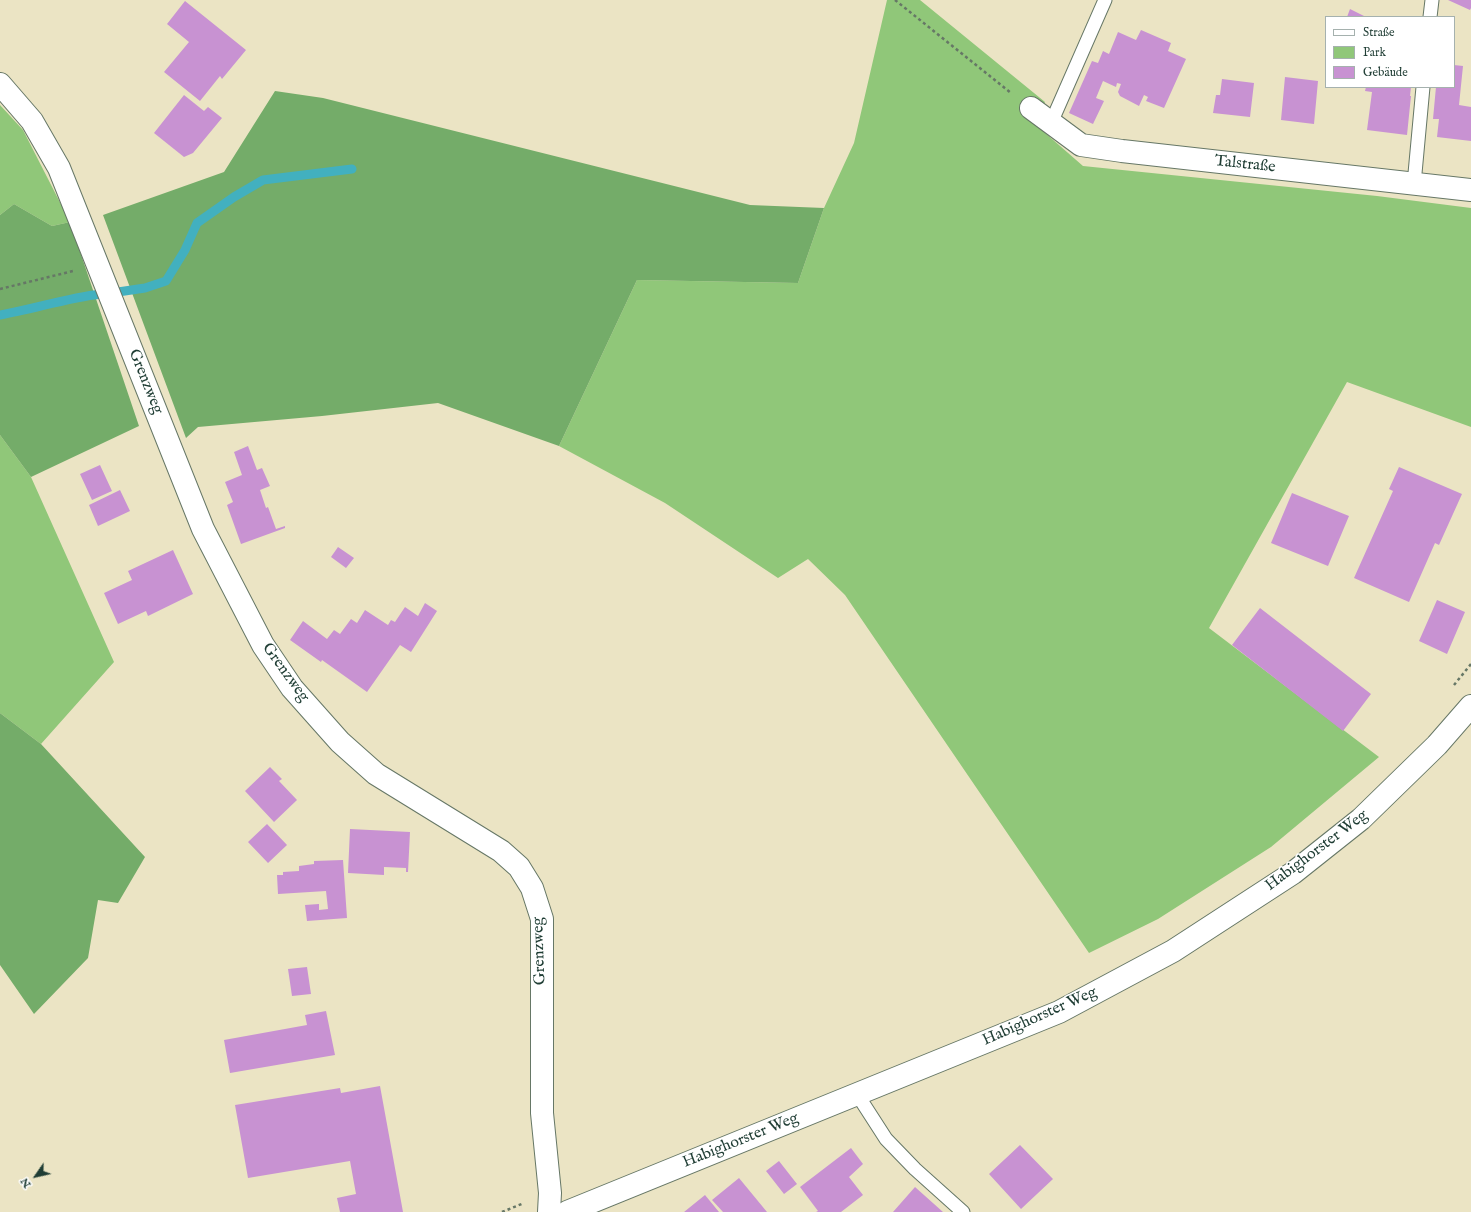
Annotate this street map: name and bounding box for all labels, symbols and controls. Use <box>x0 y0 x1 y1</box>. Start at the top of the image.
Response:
legend <box>1325 16 1455 88</box>
text: Straße <box>1363 25 1395 40</box>
text: Park <box>1363 45 1386 60</box>
text: Gebäude <box>1363 65 1408 80</box>
street label: Talstraße <box>1214 152 1276 178</box>
street label: Grenzweg <box>123 347 167 417</box>
street label: Grenzweg <box>257 640 313 706</box>
street label: Habighorster Weg <box>1262 806 1372 896</box>
street label: Grenzweg <box>529 917 551 985</box>
street label: Habighorster Weg <box>980 983 1100 1051</box>
street label: Habighorster Weg <box>680 1109 802 1173</box>
north arrow <box>16 1156 56 1196</box>
text: N <box>18 1175 35 1191</box>

